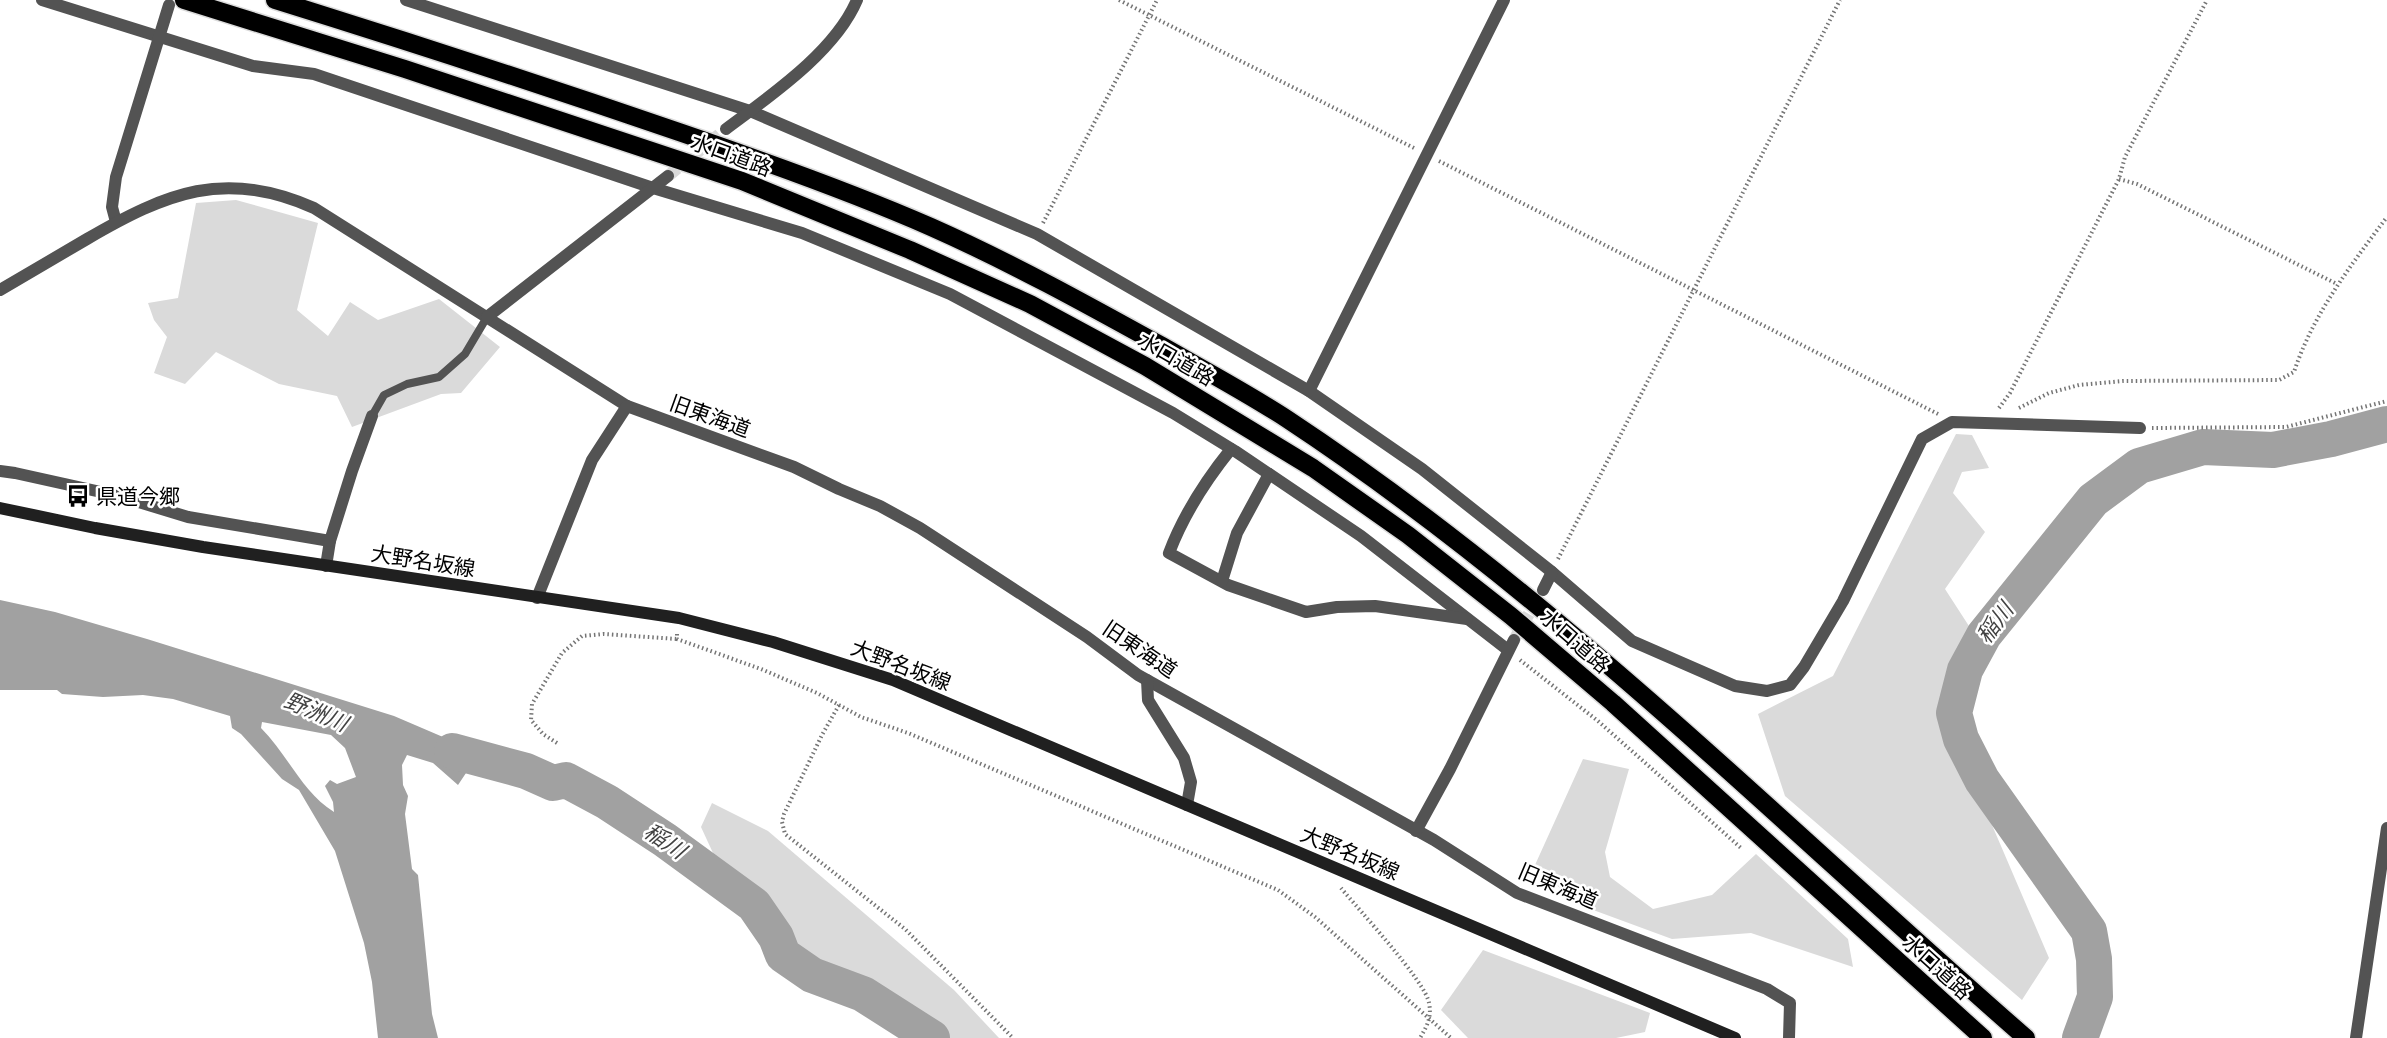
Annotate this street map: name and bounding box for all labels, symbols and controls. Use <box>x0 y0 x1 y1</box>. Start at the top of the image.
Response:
street label: 水口道路 <box>687 129 775 181</box>
street label: 水口道路 <box>1133 327 1219 391</box>
street label: 旧東海道 <box>666 390 754 442</box>
bus stop icon: 県道今郷 <box>65 483 91 509</box>
place label: 県道今郷 <box>96 484 180 509</box>
street label: 大野名坂線 <box>369 540 477 582</box>
water label: 稲川 <box>1971 596 2020 649</box>
street label: 水口道路 <box>1535 604 1615 678</box>
street label: 旧東海道 <box>1098 615 1182 683</box>
street label: 大野名坂線 <box>848 635 954 695</box>
water label: 野洲川 <box>280 687 353 738</box>
water label: 稲川 <box>639 818 692 866</box>
street label: 大野名坂線 <box>1297 821 1403 885</box>
street label: 旧東海道 <box>1514 858 1602 914</box>
street label: 水口道路 <box>1897 930 1977 1004</box>

